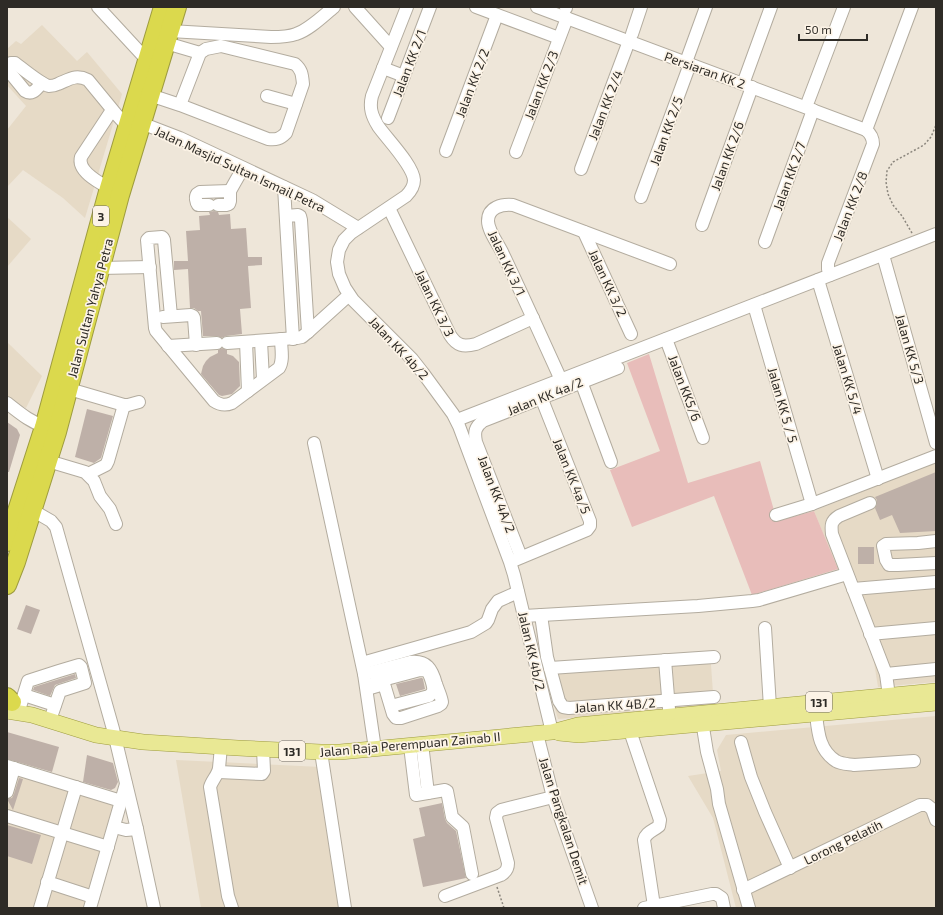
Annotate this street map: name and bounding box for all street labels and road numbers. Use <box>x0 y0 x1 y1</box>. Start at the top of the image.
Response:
street label: Jalan KK 2/1 <box>389 27 429 99</box>
street label: Jalan KK 2/2 <box>452 46 492 120</box>
street label: Jalan KK 2/3 <box>521 48 561 122</box>
street label: Persiaran KK 2 <box>662 48 748 92</box>
street label: Jalan KK 2/4 <box>584 68 626 142</box>
street label: Jalan KK 2/5 <box>646 94 686 168</box>
street label: Jalan KK 2/6 <box>707 119 747 193</box>
street label: Jalan Masjid Sultan Ismail Petra <box>152 122 328 216</box>
street label: Jalan KK 2/7 <box>769 139 809 212</box>
street label: Jalan KK 2/8 <box>829 169 871 243</box>
road number: 3 <box>93 206 109 226</box>
street label: Jalan KK 3/1 <box>485 228 529 298</box>
street label: Jalan Sultan Yahya Petra <box>64 236 116 380</box>
street label: Jalan KK 3/2 <box>585 247 631 319</box>
street label: Jalan KK 3/3 <box>412 267 458 339</box>
street label: Jalan KK 5/3 <box>892 312 928 386</box>
street label: Jalan KK 4b/2 <box>366 313 432 383</box>
street label: Jalan KK 5/4 <box>830 342 866 416</box>
street label: Jalan KK5/6 <box>665 353 705 423</box>
street label: Jalan KK 5 / 5 <box>765 365 801 445</box>
street label: Jalan KK 4a/2 <box>505 374 585 418</box>
street label: Jalan KK 4a/5 <box>550 436 594 516</box>
street label: Jalan KK 4A/2 <box>475 453 519 535</box>
street label: Jalan KK 4b/2 <box>515 610 549 692</box>
road number: 131 <box>806 692 832 712</box>
street label: Jalan KK 4B/2 <box>574 694 656 716</box>
street label: Jalan Raja Perempuan Zainab II <box>319 728 501 760</box>
road number: 131 <box>279 741 305 761</box>
street label: Jalan Pangkalan Demit <box>536 755 592 887</box>
street label: Lorong Pelatih <box>801 816 885 868</box>

